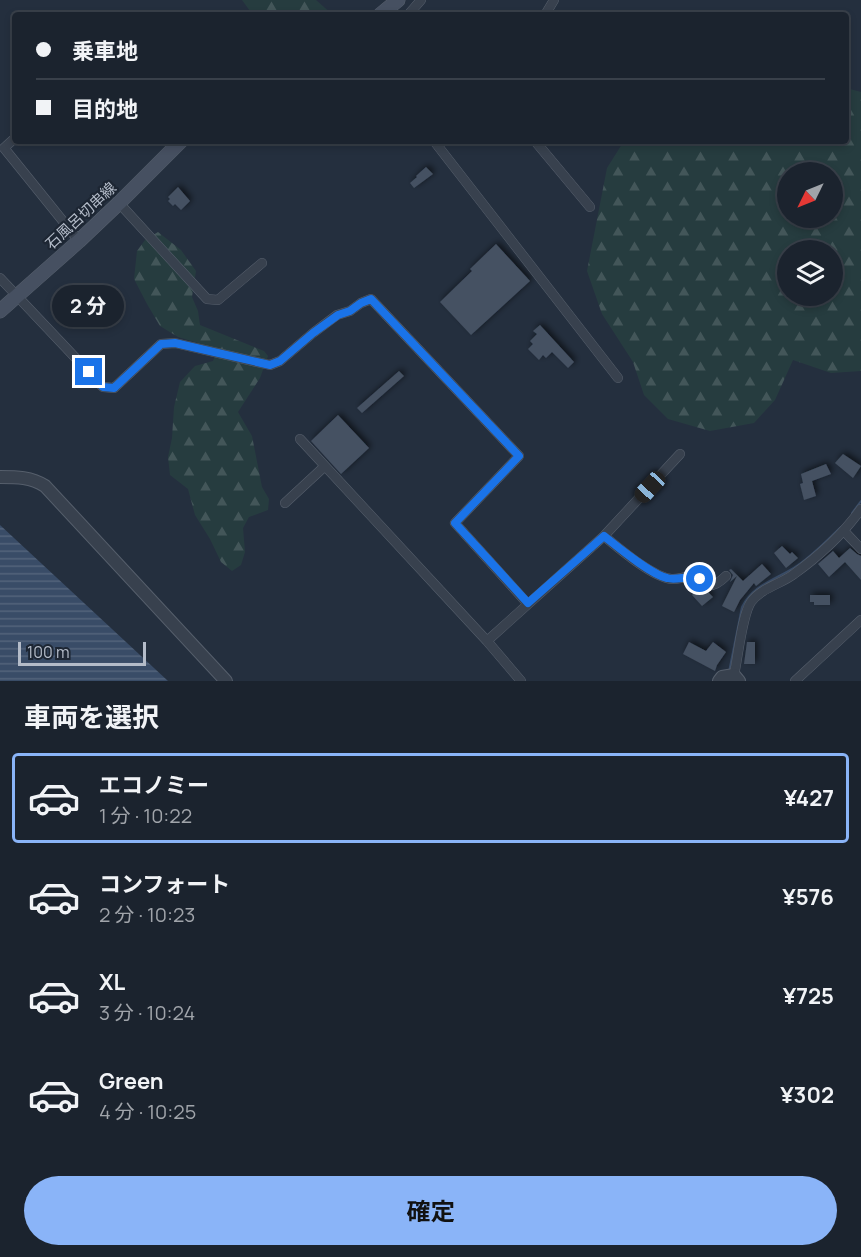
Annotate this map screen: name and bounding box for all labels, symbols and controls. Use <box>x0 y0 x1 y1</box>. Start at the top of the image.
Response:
text: 乗車地 <box>72 36 138 66</box>
text: 目的地 <box>72 94 138 124</box>
north arrow <box>777 162 843 228</box>
map controls <box>777 162 843 306</box>
street label: 石風呂切串線 <box>41 177 121 254</box>
button: layers <box>777 240 843 306</box>
callout: 2 分 <box>53 285 125 327</box>
text: 2 分 <box>70 292 106 319</box>
route end <box>75 358 102 385</box>
car <box>631 468 669 506</box>
route start <box>686 565 713 592</box>
scale bar <box>18 639 146 666</box>
text: 100 m <box>27 641 70 663</box>
text: 車両を選択 <box>24 698 159 735</box>
text: エコノミー <box>99 770 209 800</box>
icon: car <box>27 771 81 825</box>
text: ¥427 <box>784 783 834 813</box>
text: 1 分 · 10:22 <box>99 802 192 829</box>
text: コンフォート <box>99 869 230 899</box>
icon: car <box>27 870 81 924</box>
text: ¥576 <box>782 882 834 912</box>
text: 2 分 · 10:23 <box>99 901 195 928</box>
text: XL <box>99 967 125 997</box>
icon: car <box>27 969 81 1023</box>
text: ¥725 <box>783 981 834 1011</box>
text: 3 分 · 10:24 <box>99 999 195 1026</box>
text: Green <box>99 1066 164 1096</box>
icon: car <box>27 1068 81 1122</box>
text: ¥302 <box>780 1080 834 1110</box>
text: 4 分 · 10:25 <box>99 1098 196 1125</box>
button: 確定 <box>24 1176 837 1245</box>

